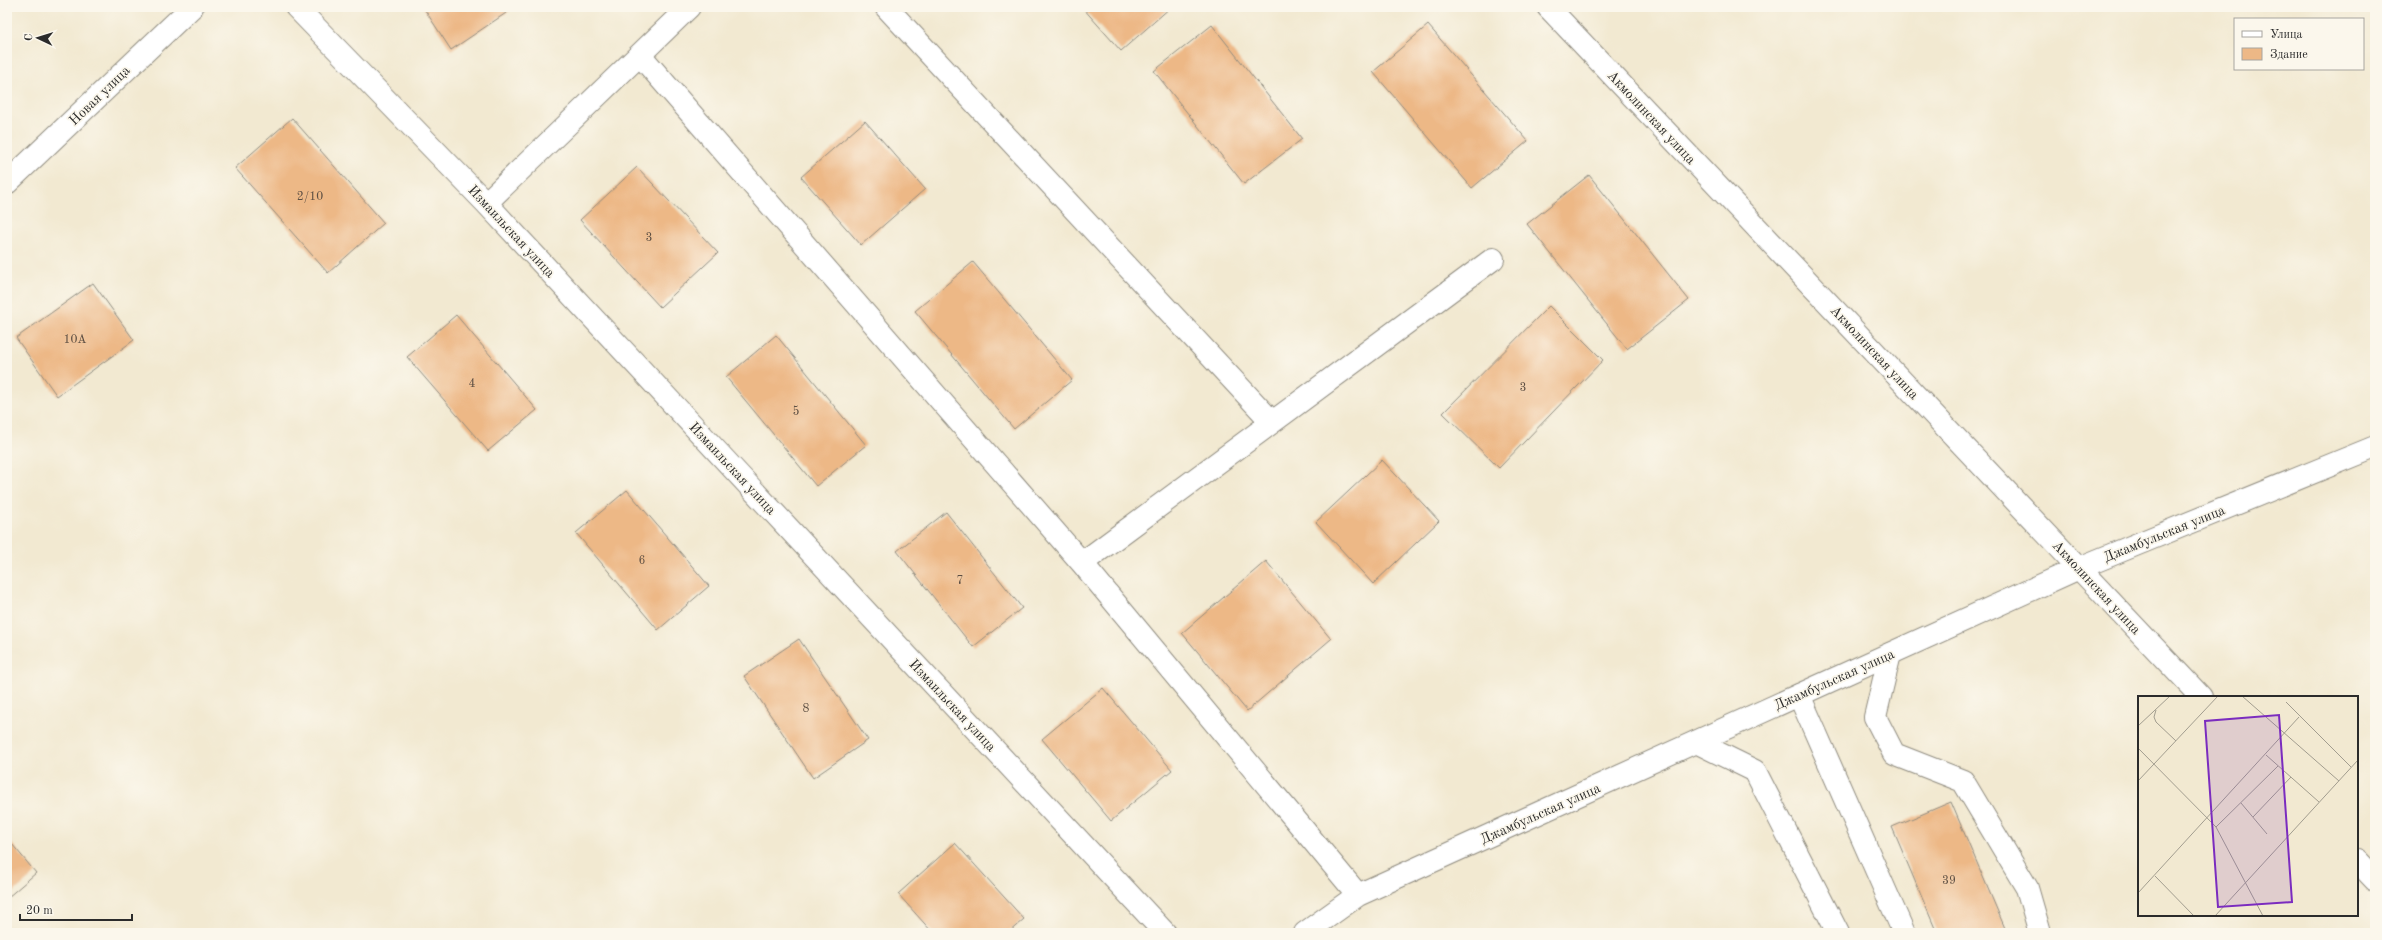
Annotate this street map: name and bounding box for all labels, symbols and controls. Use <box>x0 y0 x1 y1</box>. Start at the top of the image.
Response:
north arrow <box>18 18 58 58</box>
legend <box>2234 18 2364 70</box>
text: Улица <box>2270 29 2303 41</box>
text: С <box>24 33 35 41</box>
text: Здание <box>2270 49 2308 61</box>
street label: Новая улица <box>67 63 133 128</box>
street label: Акмолинская улица <box>1605 68 1698 167</box>
street label: Измаильская улица <box>465 183 557 280</box>
house number: 2/10 <box>297 191 323 203</box>
house number: 3 <box>646 232 652 244</box>
street label: Акмолинская улица <box>1828 303 1921 402</box>
house number: 10А <box>63 334 87 346</box>
house number: 4 <box>469 378 476 390</box>
house number: 3 <box>1520 382 1526 394</box>
house number: 5 <box>793 405 800 418</box>
street label: Измаильская улица <box>686 420 778 517</box>
street label: Джамбульская улица <box>2102 503 2227 565</box>
street label: Акмолинская улица <box>2050 538 2143 637</box>
house number: 6 <box>639 555 646 567</box>
house number: 7 <box>957 575 963 587</box>
street label: Джамбульская улица <box>1772 647 1897 713</box>
street label: Измаильская улица <box>906 657 998 754</box>
inset map <box>2138 696 2358 916</box>
house number: 8 <box>803 703 810 715</box>
street label: Джамбульская улица <box>1478 781 1603 847</box>
house number: 39 <box>1942 875 1956 887</box>
scale bar <box>20 896 132 922</box>
text: 20 m <box>26 905 53 917</box>

